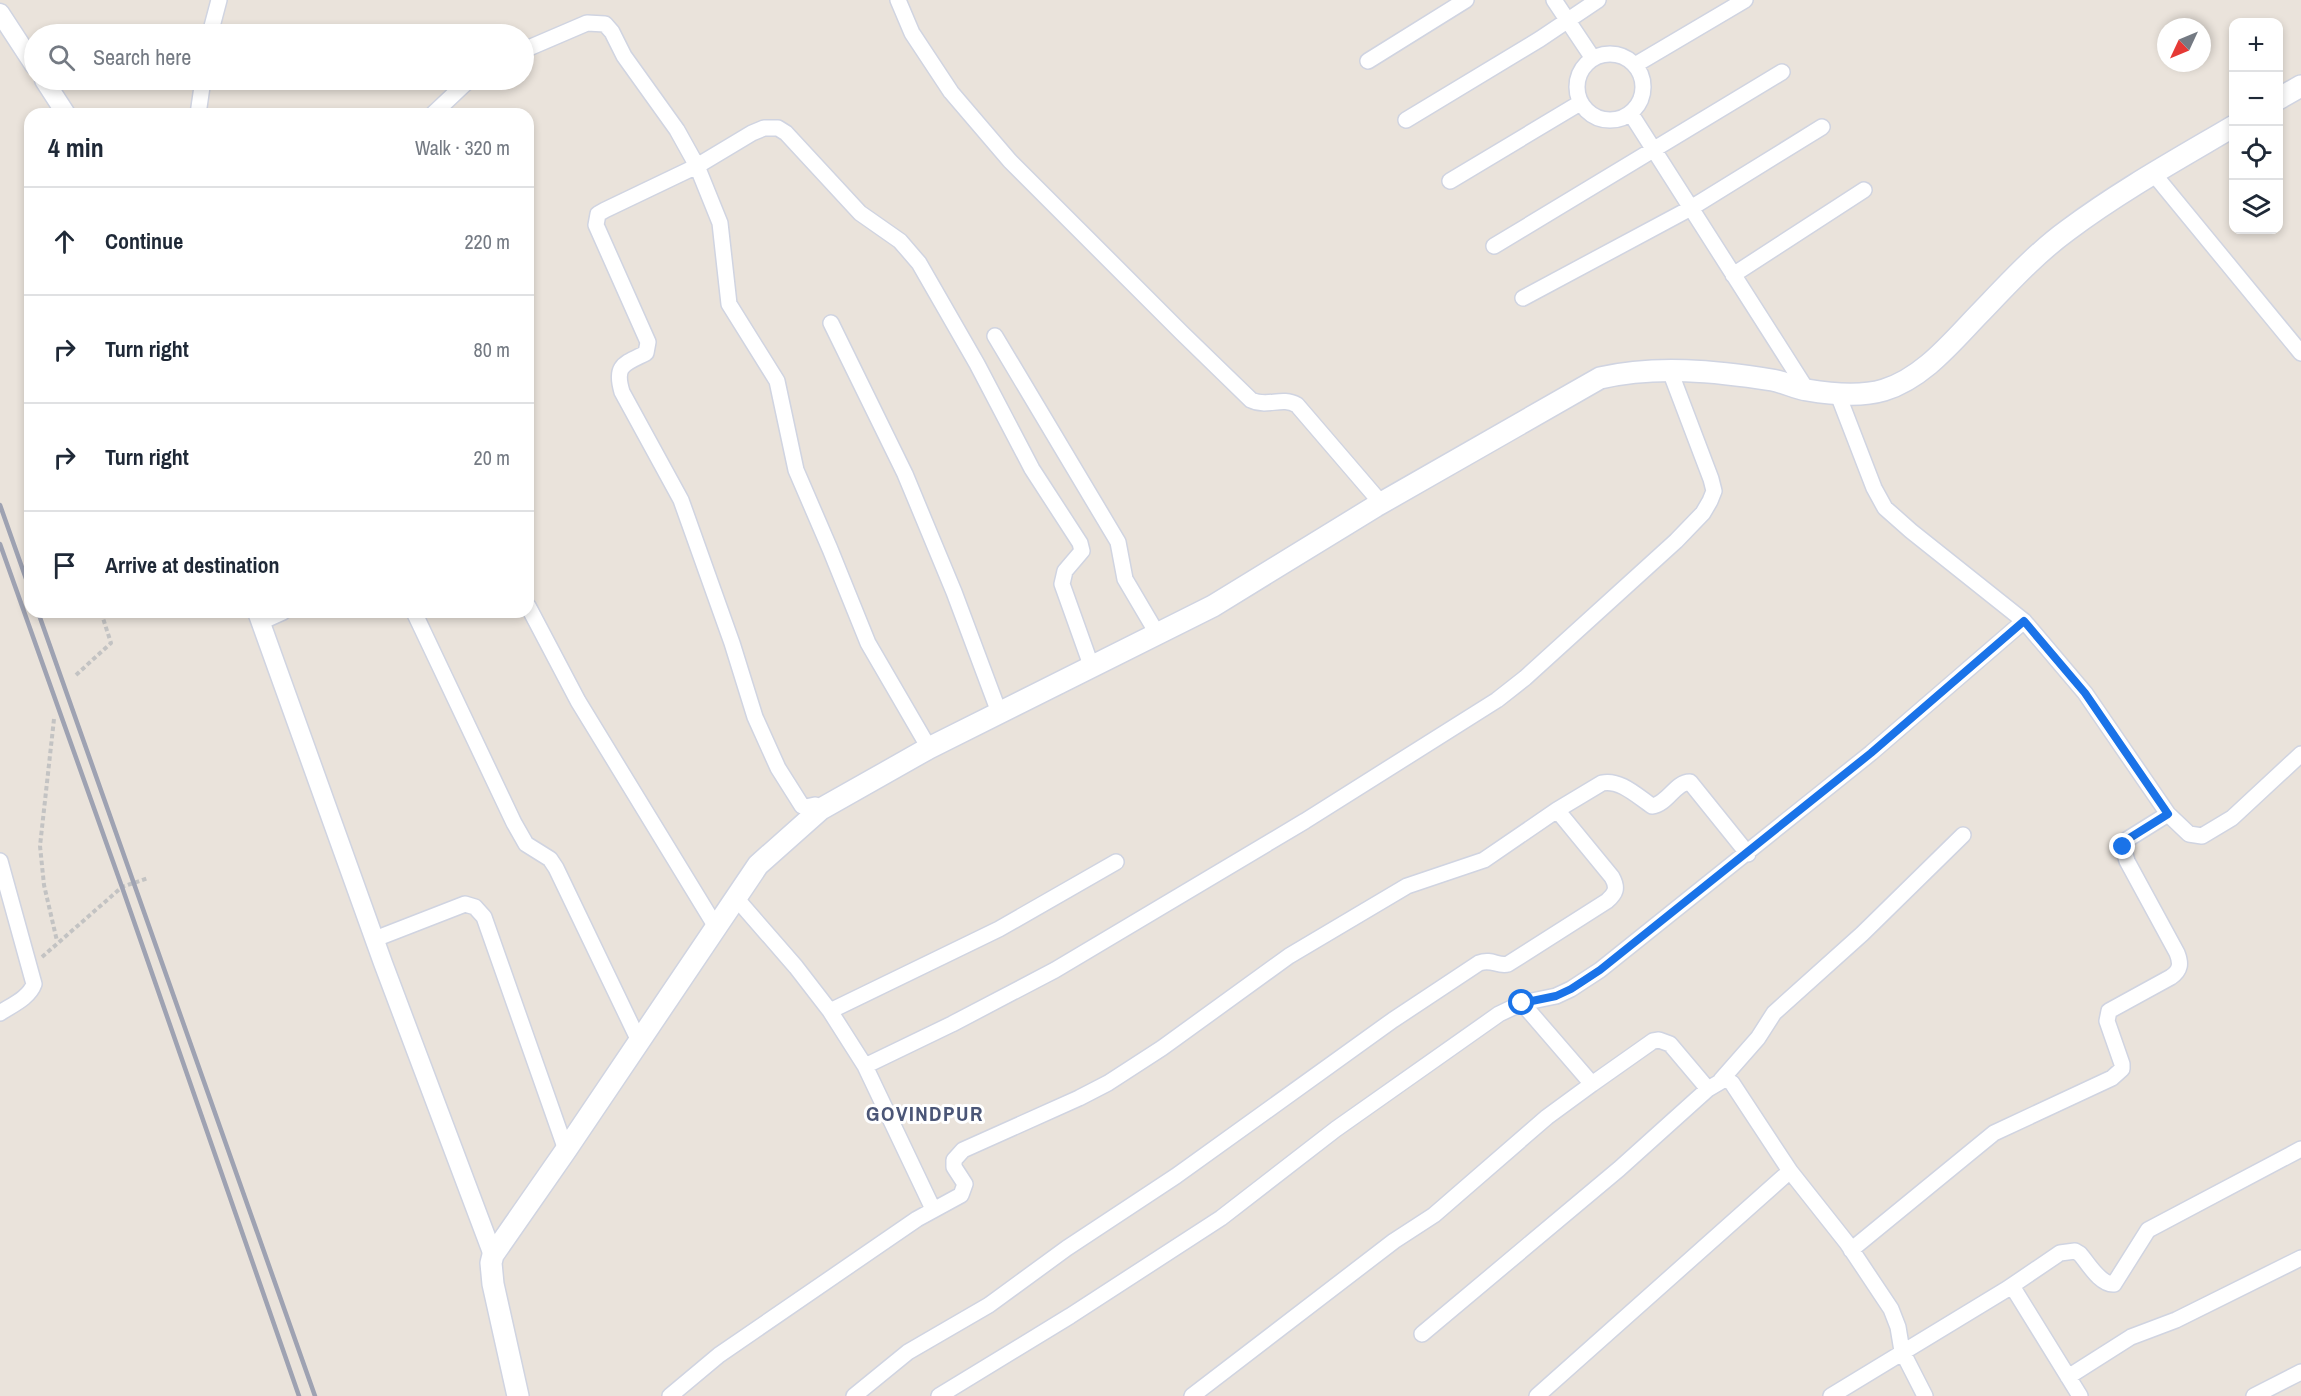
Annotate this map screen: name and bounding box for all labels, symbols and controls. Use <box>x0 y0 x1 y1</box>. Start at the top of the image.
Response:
north arrow <box>2157 18 2211 72</box>
map controls <box>2229 18 2283 234</box>
button: + <box>2229 18 2283 72</box>
search box <box>24 24 534 90</box>
icon: search <box>45 41 78 74</box>
text: Search here <box>93 42 191 72</box>
button: − <box>2229 72 2283 126</box>
button: locate <box>2229 126 2283 180</box>
text: 4 min <box>48 130 104 165</box>
text: Walk · 320 m <box>415 134 510 161</box>
button: layers <box>2229 180 2283 234</box>
icon: ahead <box>48 225 81 258</box>
text: Continue <box>105 226 183 256</box>
text: 220 m <box>464 228 510 255</box>
icon: right <box>48 333 81 366</box>
text: Turn right <box>105 334 189 364</box>
text: 80 m <box>474 336 510 363</box>
icon: right <box>48 441 81 474</box>
text: Turn right <box>105 442 189 472</box>
text: 20 m <box>474 444 510 471</box>
icon: arrive <box>48 549 81 582</box>
text: Arrive at destination <box>105 550 279 580</box>
route end <box>2109 833 2135 859</box>
route start <box>1508 989 1534 1015</box>
district label: GOVINDPUR <box>866 1099 984 1128</box>

